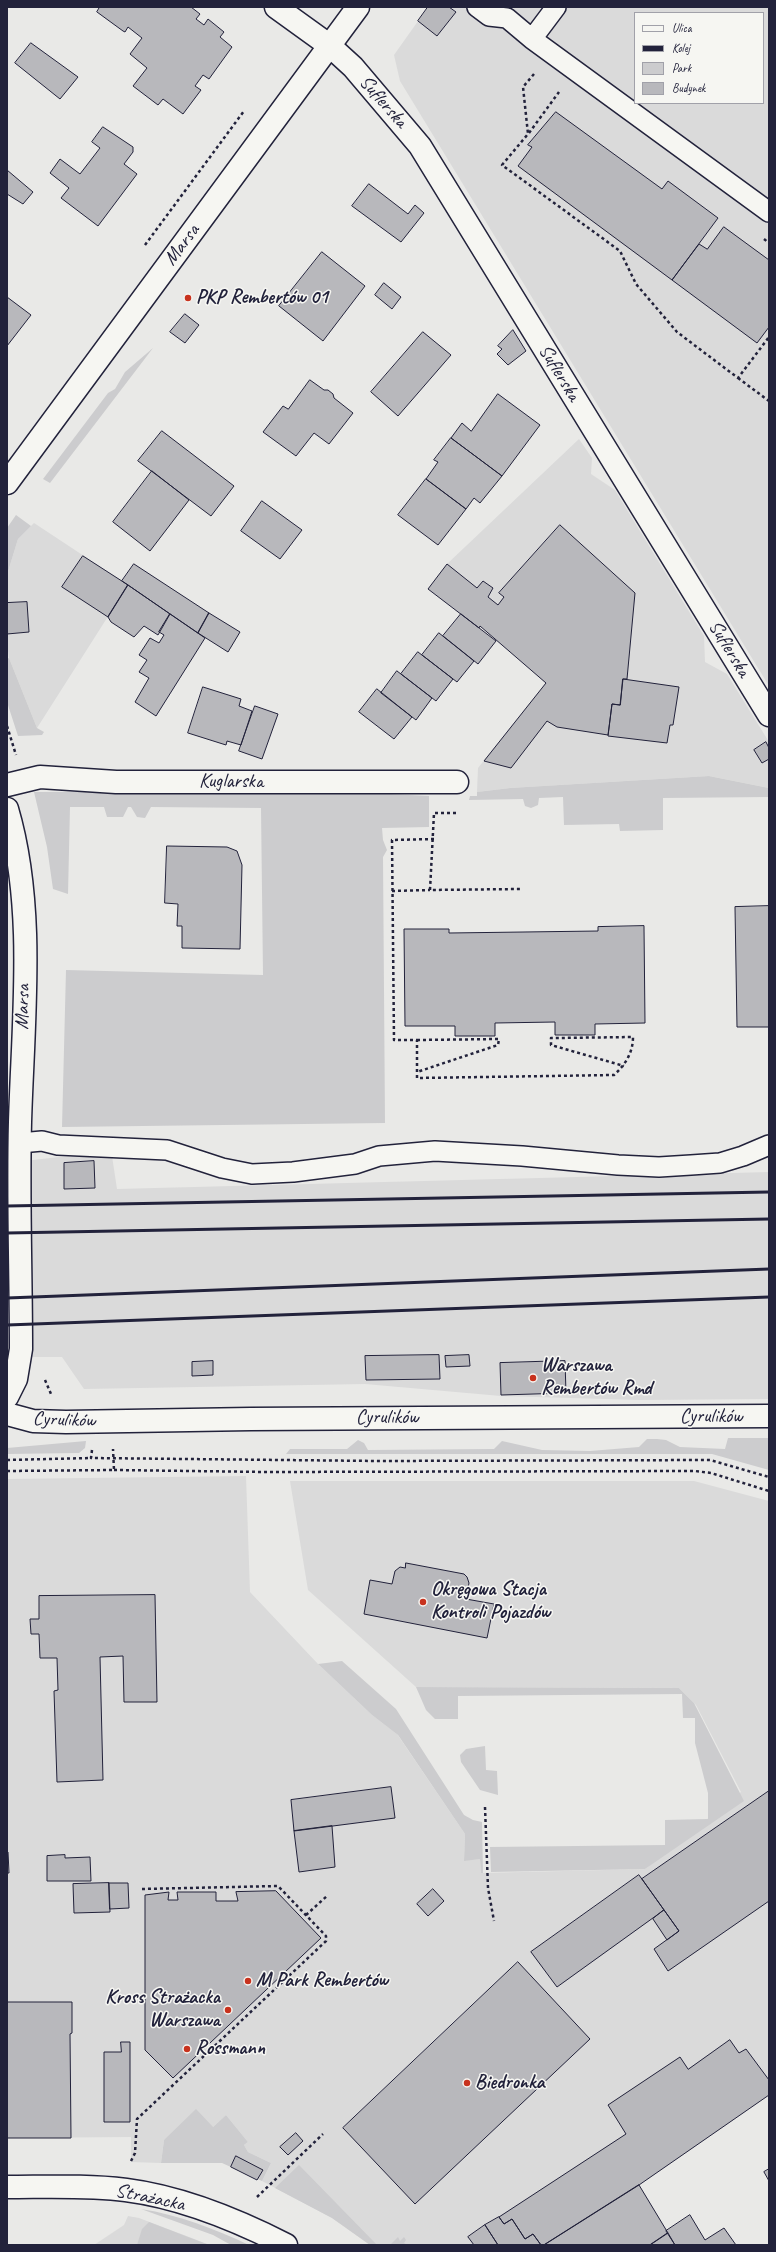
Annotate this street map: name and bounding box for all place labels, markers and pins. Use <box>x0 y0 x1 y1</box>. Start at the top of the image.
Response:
place label: PKP Rembertów 01 <box>196 286 328 310</box>
marker: PKP Rembertów 01 <box>183 293 193 303</box>
place label: Warszawa Rembertów Rmd <box>541 1354 652 1401</box>
marker: Warszawa Rembertów Rmd <box>528 1373 538 1383</box>
place label: Okręgowa Stacja Kontroli Pojazdów <box>431 1578 550 1625</box>
marker: Okręgowa Stacja Kontroli Pojazdów <box>418 1597 428 1607</box>
place label: M Park Rembertów <box>256 1969 388 1993</box>
marker: M Park Rembertów <box>243 1976 253 1986</box>
place label: Kross Strażacka Warszawa <box>105 1986 220 2033</box>
marker: Kross Strażacka Warszawa <box>223 2005 233 2015</box>
place label: Rossmann <box>195 2037 265 2061</box>
marker: Rossmann <box>182 2044 192 2054</box>
place label: Biedronka <box>475 2071 544 2095</box>
marker: Biedronka <box>462 2078 472 2088</box>

